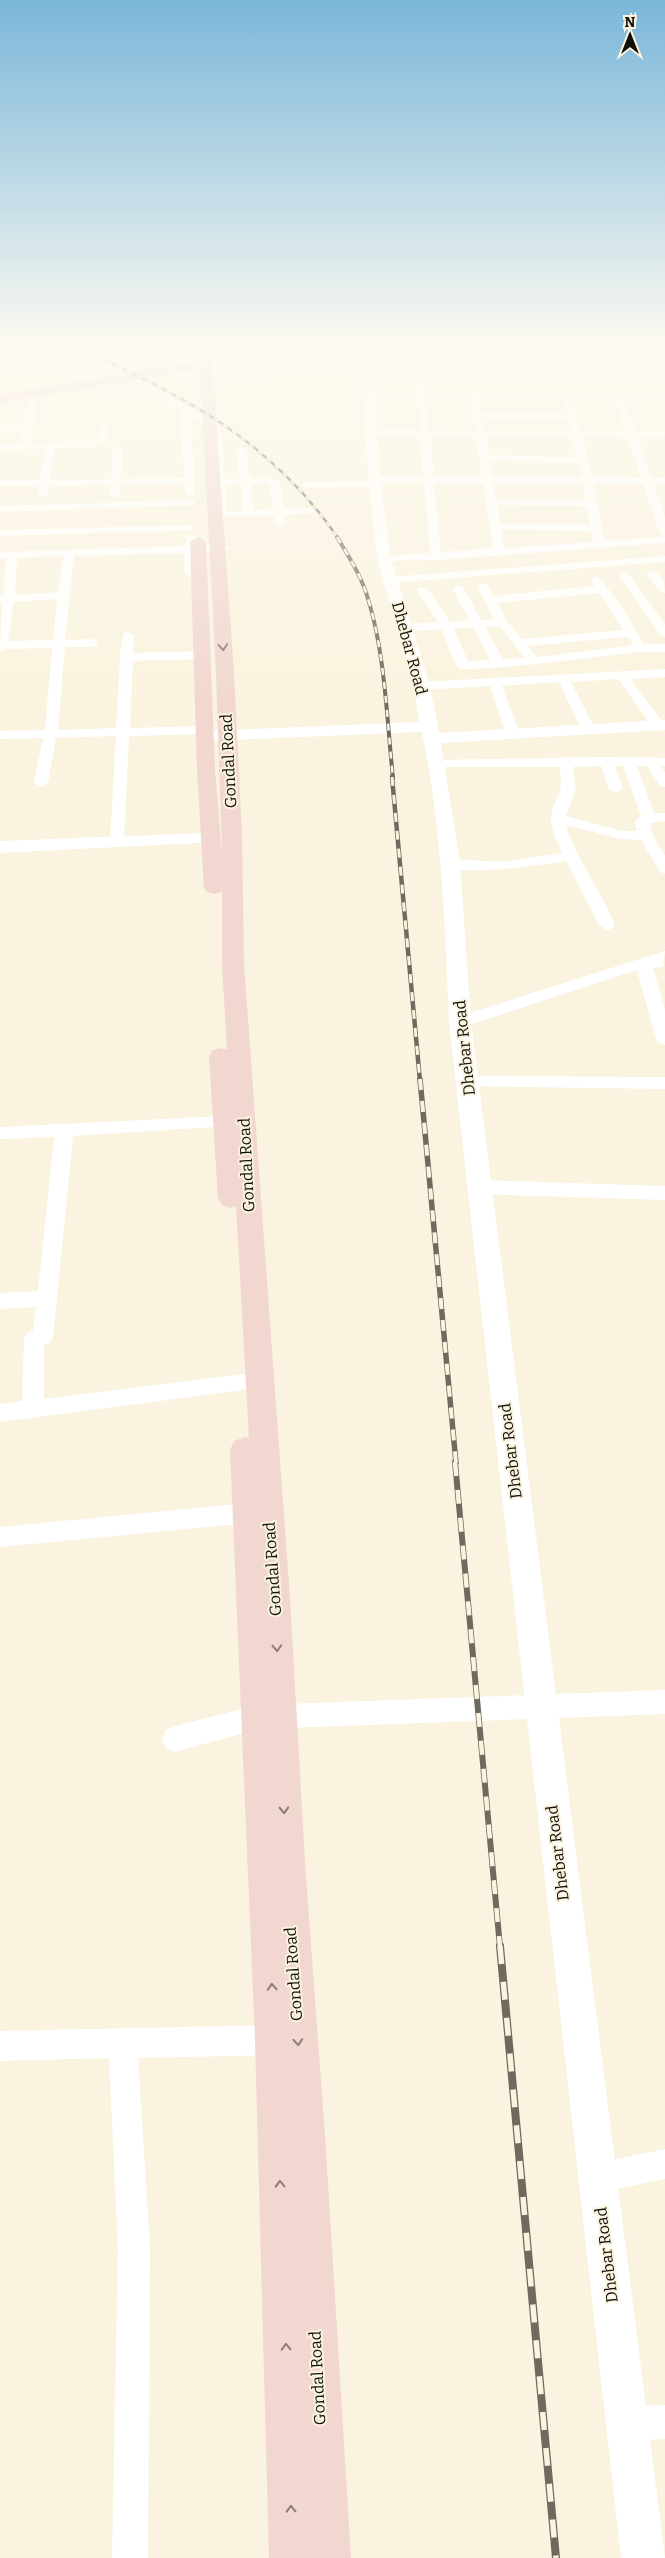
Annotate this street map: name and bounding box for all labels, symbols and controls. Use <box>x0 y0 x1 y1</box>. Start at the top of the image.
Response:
north arrow <box>605 10 655 60</box>
text: N <box>625 14 636 31</box>
street label: Dhebar Road <box>388 599 431 697</box>
one-way arrow <box>217 643 228 651</box>
street label: Gondal Road <box>217 713 240 809</box>
street label: Dhebar Road <box>450 999 479 1097</box>
street label: Gondal Road <box>235 1117 258 1213</box>
street label: Dhebar Road <box>495 1402 526 1500</box>
street label: Gondal Road <box>260 1521 285 1617</box>
one-way arrow <box>271 1644 282 1652</box>
street label: Dhebar Road <box>542 1804 573 1902</box>
one-way arrow <box>278 1806 289 1814</box>
street label: Gondal Road <box>281 1926 306 2022</box>
one-way arrow <box>267 1983 278 1991</box>
one-way arrow <box>292 2038 303 2046</box>
one-way arrow <box>275 2180 285 2188</box>
street label: Dhebar Road <box>591 2206 622 2304</box>
street label: Gondal Road <box>306 2330 329 2426</box>
one-way arrow <box>280 2343 291 2351</box>
one-way arrow <box>286 2505 297 2513</box>

